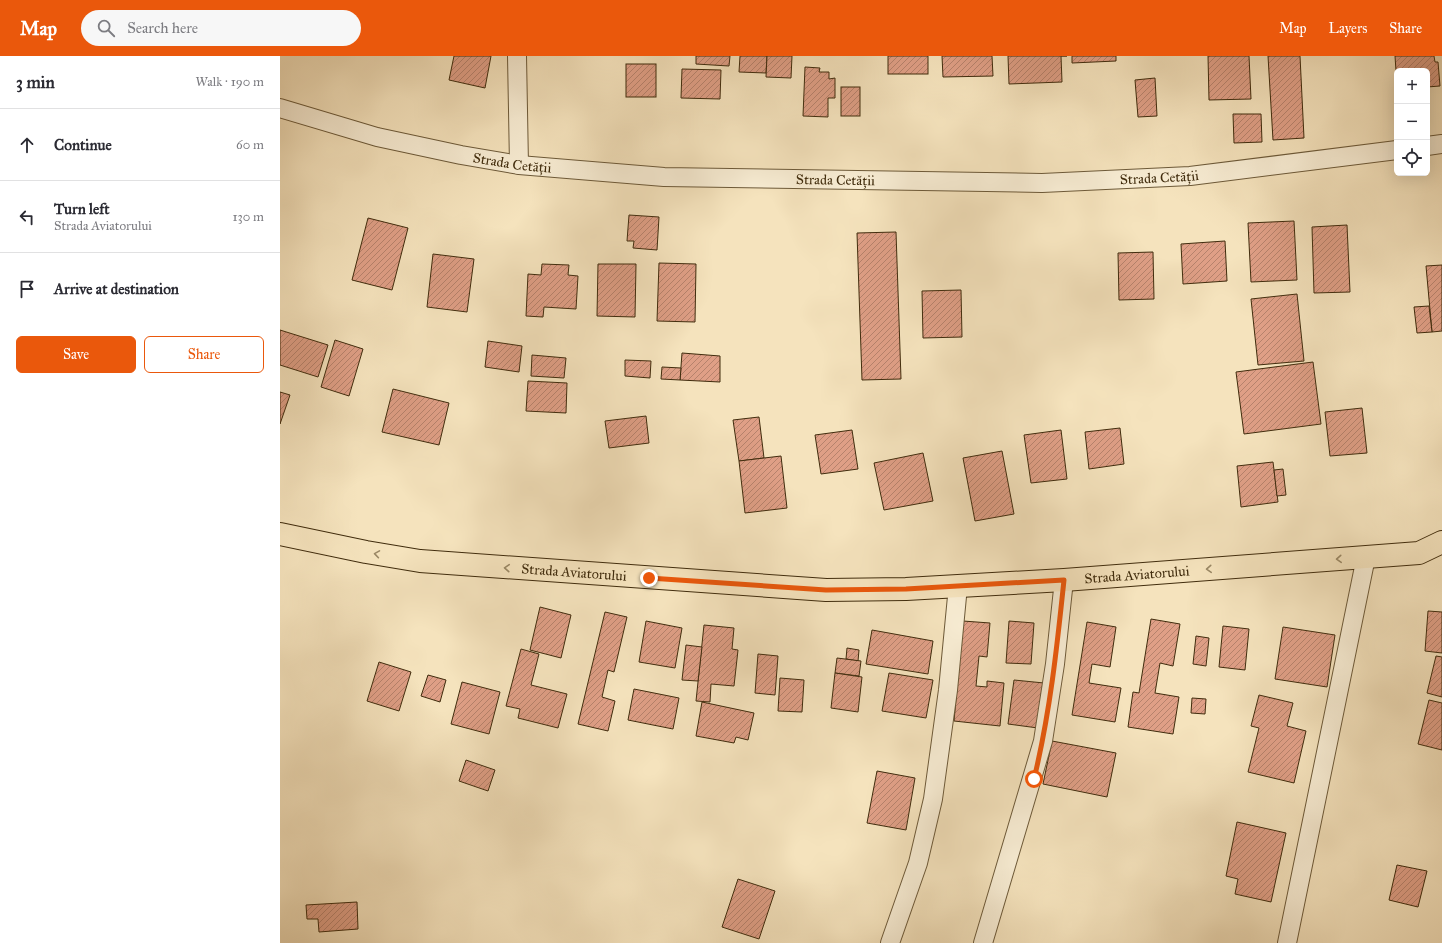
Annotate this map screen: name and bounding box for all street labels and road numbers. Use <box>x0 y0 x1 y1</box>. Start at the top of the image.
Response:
street label: Strada Cetății <box>472 149 552 177</box>
street label: Strada Cetății <box>1119 167 1200 188</box>
street label: Strada Cetății <box>796 171 875 189</box>
street label: Strada Aviatorului <box>521 560 627 585</box>
street label: Strada Aviatorului <box>1084 562 1190 587</box>

